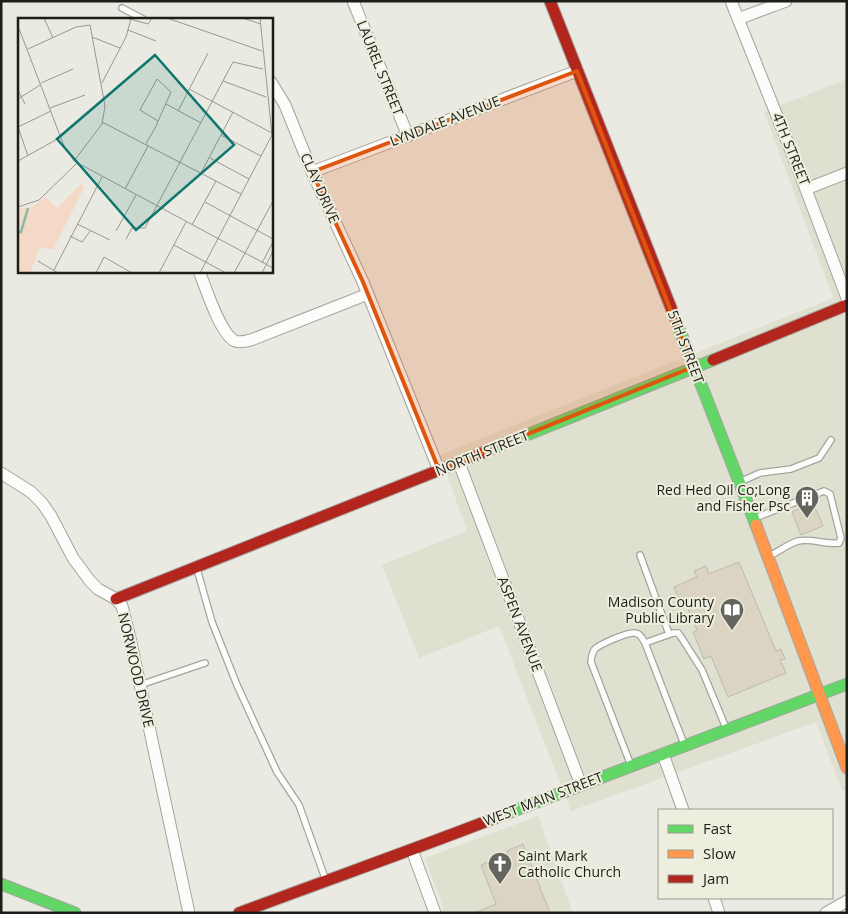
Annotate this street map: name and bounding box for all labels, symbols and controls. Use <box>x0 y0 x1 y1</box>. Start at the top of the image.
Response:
street label: LAUREL STREET <box>353 17 408 118</box>
inset map <box>18 18 272 272</box>
street label: LYNDALE AVENUE <box>387 91 503 150</box>
street label: 4TH STREET <box>768 110 815 188</box>
street label: CLAY DRIVE <box>296 150 344 226</box>
street label: 5TH STREET <box>664 307 709 386</box>
street label: NORTH STREET <box>432 425 532 480</box>
place label: Red Hed Oil Co;Long and Fisher Psc <box>656 480 790 515</box>
building icon: Red Hed Oil Co;Long and Fisher Psc <box>794 485 820 519</box>
street label: ASPEN AVENUE <box>494 574 547 674</box>
place label: Madison County Public Library <box>608 592 715 627</box>
library icon: Madison County Public Library <box>719 597 745 631</box>
street label: NORWOOD DRIVE <box>114 611 159 729</box>
street label: WEST MAIN STREET <box>480 767 606 830</box>
legend <box>658 809 833 899</box>
text: Fast <box>703 818 732 838</box>
text: Slow <box>703 843 736 863</box>
place label: Saint Mark Catholic Church <box>518 846 621 881</box>
church icon: Saint Mark Catholic Church <box>487 851 513 885</box>
text: Jam <box>701 868 729 888</box>

